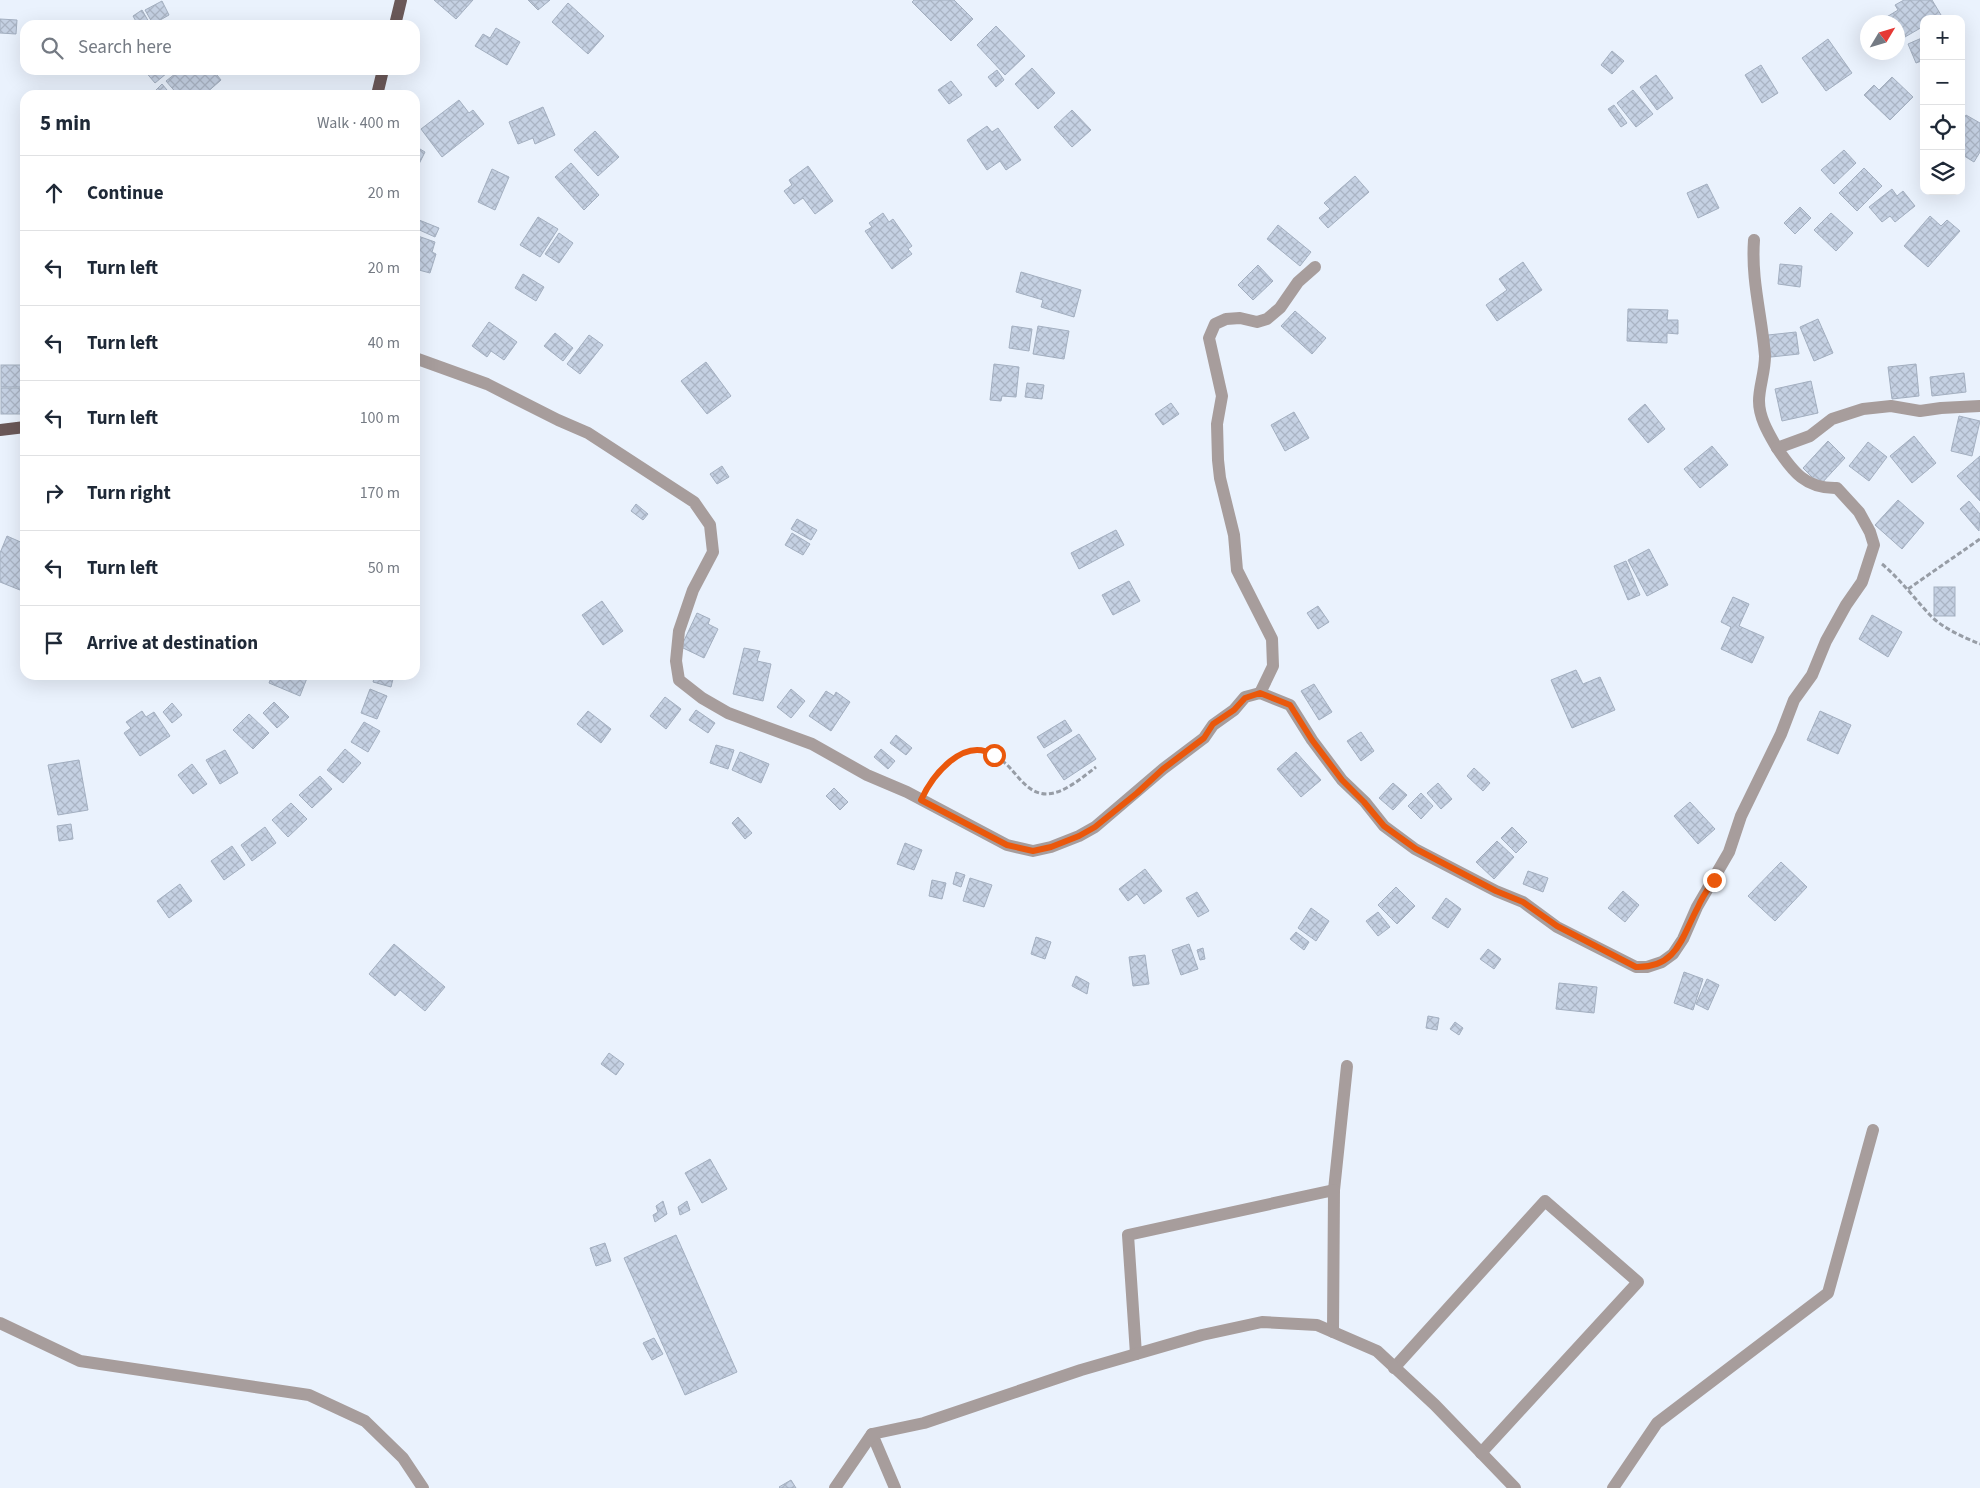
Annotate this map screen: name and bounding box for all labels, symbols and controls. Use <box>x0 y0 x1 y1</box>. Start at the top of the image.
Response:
north arrow <box>1860 15 1905 60</box>
map controls <box>1920 15 1965 195</box>
button: + <box>1920 15 1965 60</box>
search box <box>20 20 420 75</box>
icon: search <box>38 34 66 62</box>
text: Search here <box>78 34 172 61</box>
button: − <box>1920 60 1965 105</box>
button: locate <box>1920 105 1965 150</box>
text: 5 min <box>40 108 91 138</box>
text: Walk · 400 m <box>317 112 400 134</box>
button: layers <box>1920 150 1965 195</box>
icon: ahead <box>40 179 68 207</box>
text: Continue <box>87 180 164 207</box>
text: 20 m <box>368 182 400 204</box>
icon: left <box>40 254 68 282</box>
text: Turn left <box>87 255 158 282</box>
text: 20 m <box>368 257 400 279</box>
icon: left <box>40 329 68 357</box>
text: Turn left <box>87 330 158 357</box>
text: 40 m <box>368 332 400 354</box>
icon: left <box>40 404 68 432</box>
text: Turn left <box>87 405 158 432</box>
text: 100 m <box>360 407 400 429</box>
icon: right <box>40 479 68 507</box>
text: Turn right <box>87 480 171 507</box>
text: 170 m <box>360 482 400 504</box>
icon: left <box>40 554 68 582</box>
text: Turn left <box>87 555 158 582</box>
text: 50 m <box>368 557 400 579</box>
icon: arrive <box>40 629 68 657</box>
text: Arrive at destination <box>87 630 258 657</box>
route start <box>983 744 1006 767</box>
route end <box>1703 869 1726 892</box>

